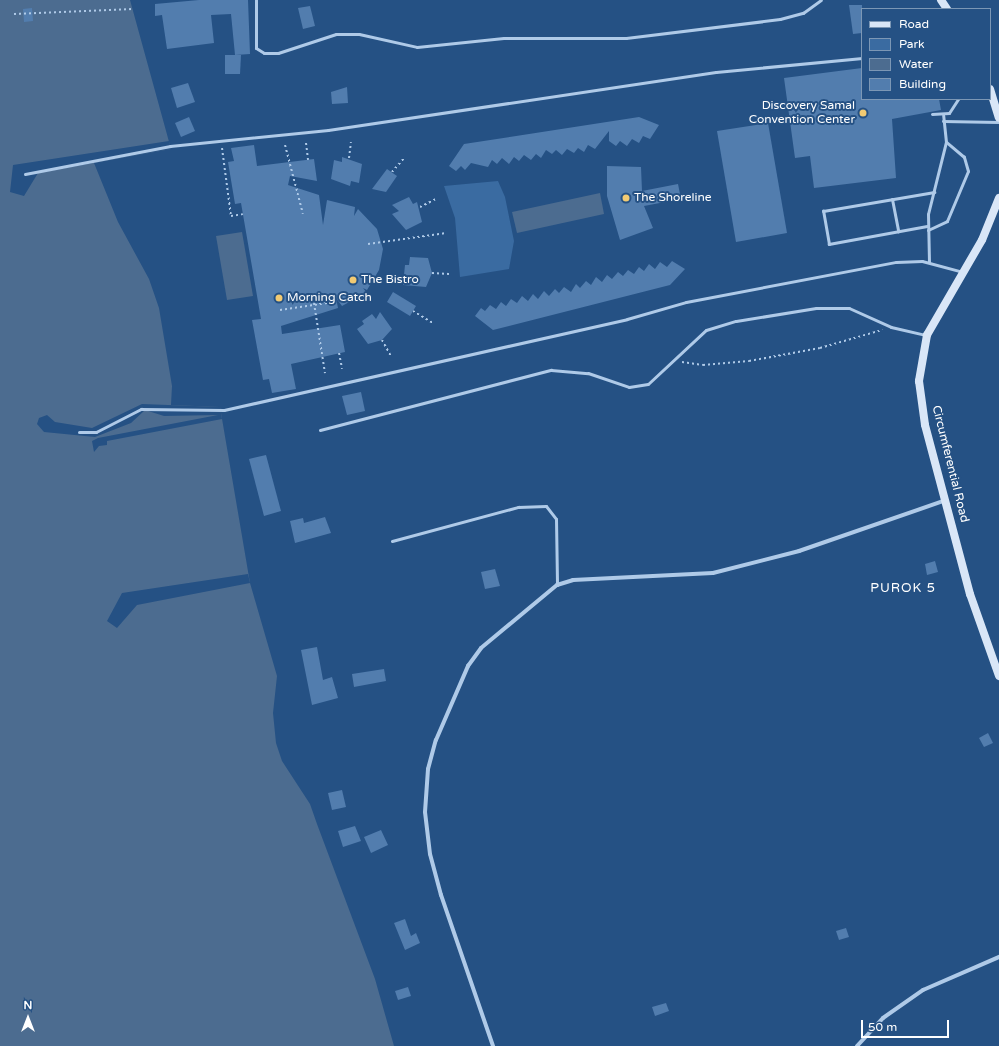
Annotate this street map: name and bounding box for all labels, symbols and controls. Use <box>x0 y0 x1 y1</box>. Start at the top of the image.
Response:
legend <box>861 8 991 100</box>
text: Road <box>899 17 929 31</box>
text: Park <box>899 37 925 51</box>
text: Water <box>899 57 933 71</box>
text: Building <box>899 77 946 91</box>
place label: Discovery Samal Convention Center <box>749 99 855 127</box>
marker: Discovery Samal Convention Center <box>858 108 868 118</box>
place label: The Shoreline <box>634 191 712 205</box>
marker: The Shoreline <box>621 193 631 203</box>
place label: The Bistro <box>361 273 419 287</box>
marker: The Bistro <box>348 275 358 285</box>
place label: Morning Catch <box>287 291 372 305</box>
marker: Morning Catch <box>274 293 284 303</box>
street label: Circumferential Road <box>928 404 972 524</box>
district label: PUROK 5 <box>870 580 936 596</box>
north arrow <box>8 998 48 1038</box>
text: N <box>24 999 32 1012</box>
scale bar <box>863 1012 951 1038</box>
text: 50 m <box>868 1020 897 1034</box>

